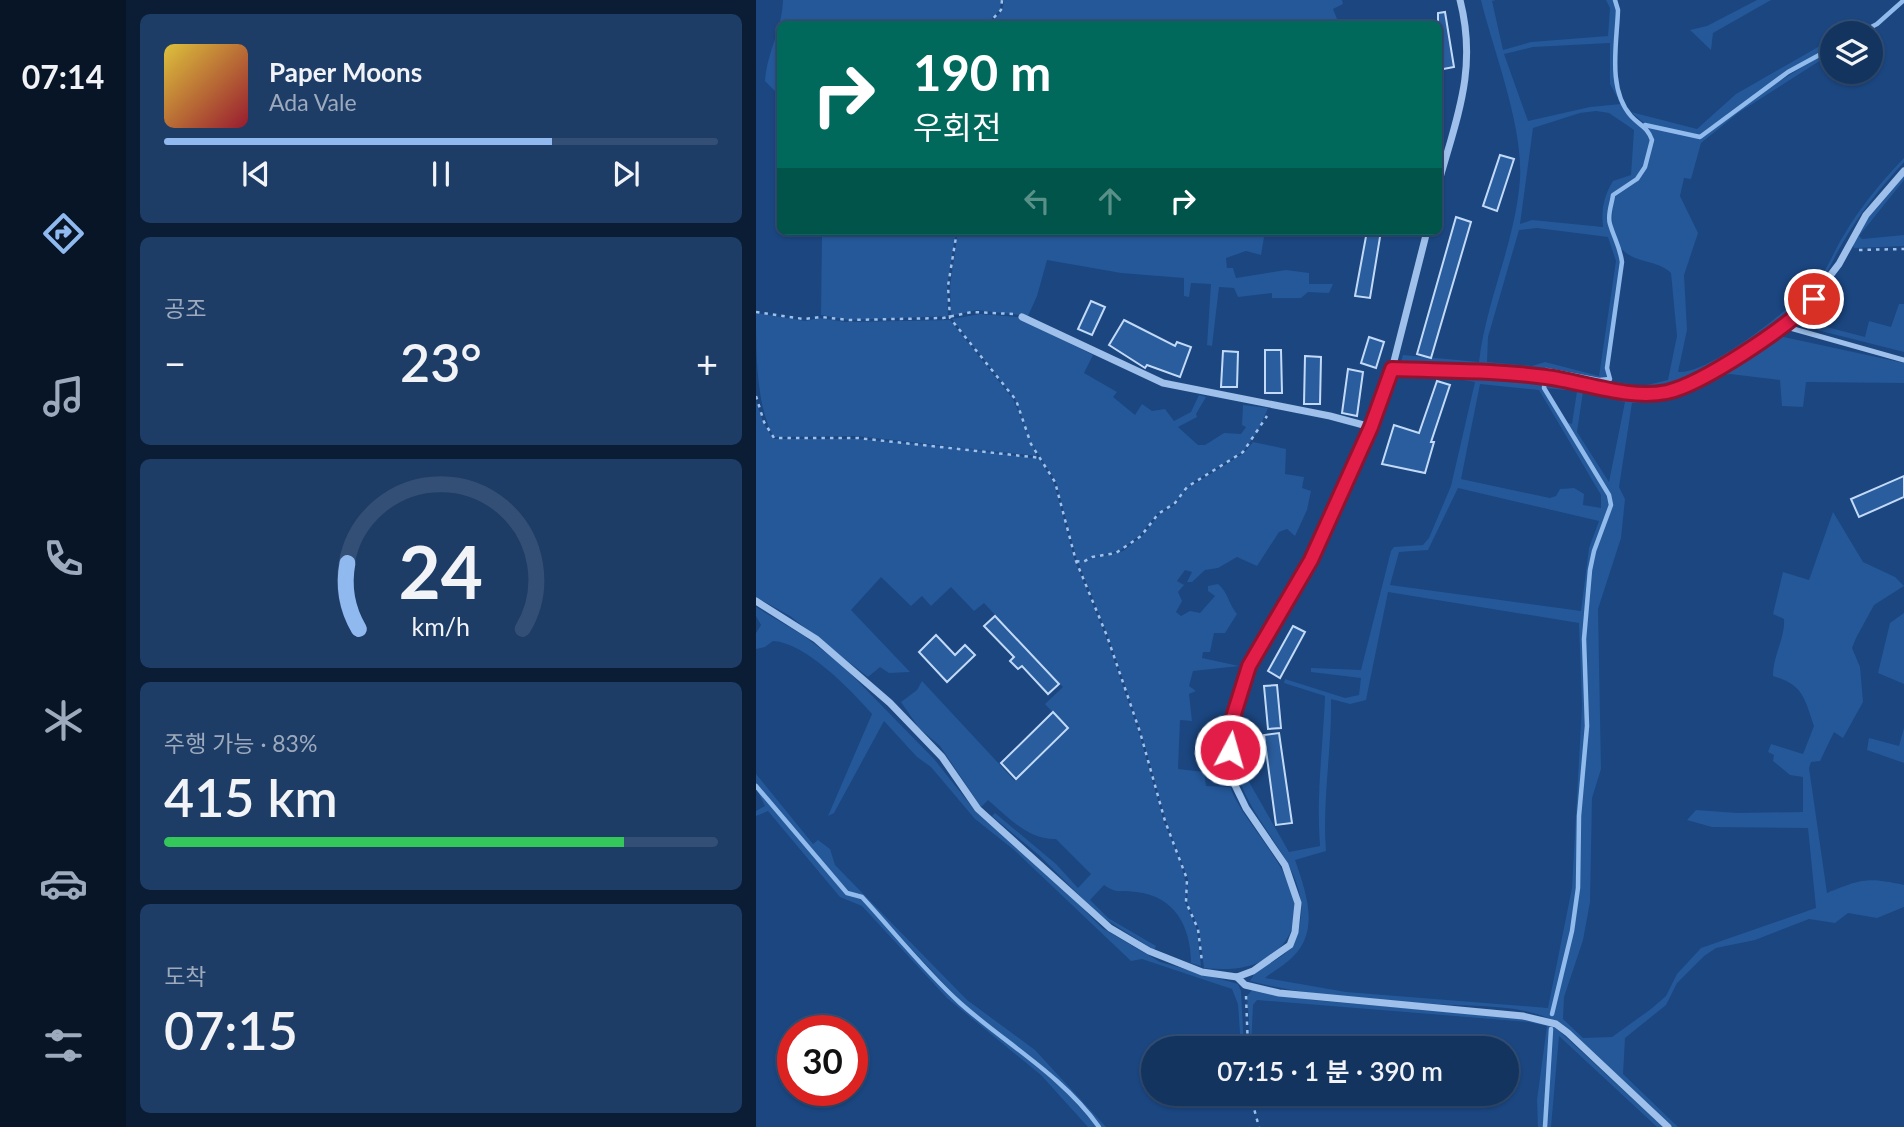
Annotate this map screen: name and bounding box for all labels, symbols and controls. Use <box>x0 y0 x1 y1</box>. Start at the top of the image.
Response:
map controls <box>1820 21 1883 84</box>
button: layers <box>1820 21 1883 84</box>
text: 190 m <box>913 43 1051 101</box>
icon: right <box>798 49 889 140</box>
text: Paper Moons <box>269 56 422 88</box>
text: 07:14 <box>22 57 104 96</box>
text: Ada Vale <box>269 88 357 116</box>
text: 우회전 <box>913 107 1001 146</box>
icon: previous <box>237 155 275 193</box>
icon: pause <box>422 155 460 193</box>
icon: next <box>607 155 645 193</box>
icon: left <box>1018 182 1056 220</box>
icon: ahead <box>1091 182 1129 220</box>
icon: right <box>1164 182 1202 220</box>
icon: directions <box>39 209 88 258</box>
pin <box>1784 269 1844 329</box>
icon: arrive <box>1795 280 1833 318</box>
text: 공조 <box>164 294 206 322</box>
text: 23° <box>400 331 482 393</box>
text: − <box>164 340 186 386</box>
text: + <box>696 340 718 386</box>
icon: music <box>39 372 88 421</box>
text: 24 <box>399 528 483 616</box>
icon: phone <box>39 534 88 583</box>
text: km/h <box>412 611 470 641</box>
icon: climate <box>39 696 88 745</box>
position arrow <box>1193 713 1267 787</box>
text: 주행 가능 · 83% <box>164 729 317 757</box>
text: 415 km <box>164 766 338 828</box>
icon: car <box>39 859 88 908</box>
text: 도착 <box>164 962 206 990</box>
text: 07:15 <box>164 999 298 1061</box>
speed limit sign: 30 <box>777 1015 868 1106</box>
icon: filters <box>39 1021 88 1070</box>
text: 07:15 · 1 분 · 390 m <box>1217 1055 1443 1087</box>

